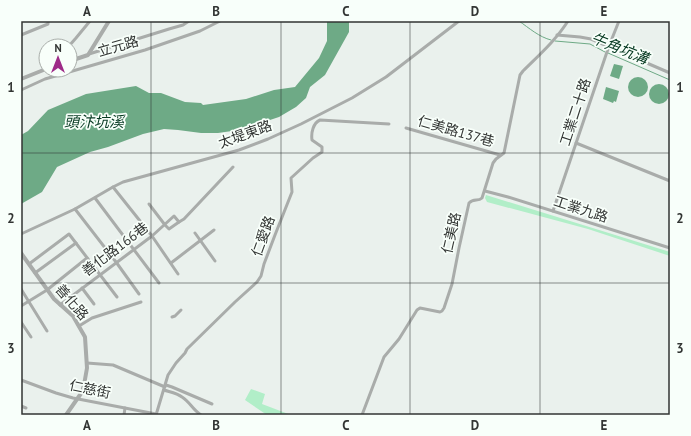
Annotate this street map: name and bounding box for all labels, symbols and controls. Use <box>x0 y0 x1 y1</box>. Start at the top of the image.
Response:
text: A <box>83 3 91 20</box>
text: B <box>212 3 220 20</box>
text: C <box>342 3 350 20</box>
text: D <box>471 3 479 20</box>
text: E <box>601 3 608 20</box>
water label: 牛角坑溝 <box>589 28 653 69</box>
street label: 立元路 <box>95 32 141 60</box>
north arrow <box>38 38 78 78</box>
text: N <box>54 41 62 55</box>
street label: 工業二十路 <box>556 76 594 148</box>
text: 1 <box>7 79 15 96</box>
text: 1 <box>676 79 684 96</box>
street label: 仁美路137巷 <box>416 111 496 151</box>
water label: 頭汴坑溪 <box>64 112 126 131</box>
street label: 太堤東路 <box>216 116 274 152</box>
street label: 工業九路 <box>552 192 610 226</box>
text: 2 <box>7 210 15 227</box>
text: 2 <box>676 210 684 227</box>
street label: 仁美路 <box>438 211 464 255</box>
street label: 仁愛路 <box>247 213 279 259</box>
street label: 善化路166巷 <box>78 218 152 280</box>
street label: 善化路 <box>51 280 93 324</box>
text: 3 <box>7 340 15 357</box>
text: 3 <box>676 340 684 357</box>
street label: 仁慈街 <box>68 376 112 402</box>
text: A <box>83 417 91 434</box>
text: B <box>212 417 220 434</box>
text: C <box>342 417 350 434</box>
text: D <box>471 417 479 434</box>
text: E <box>601 417 608 434</box>

